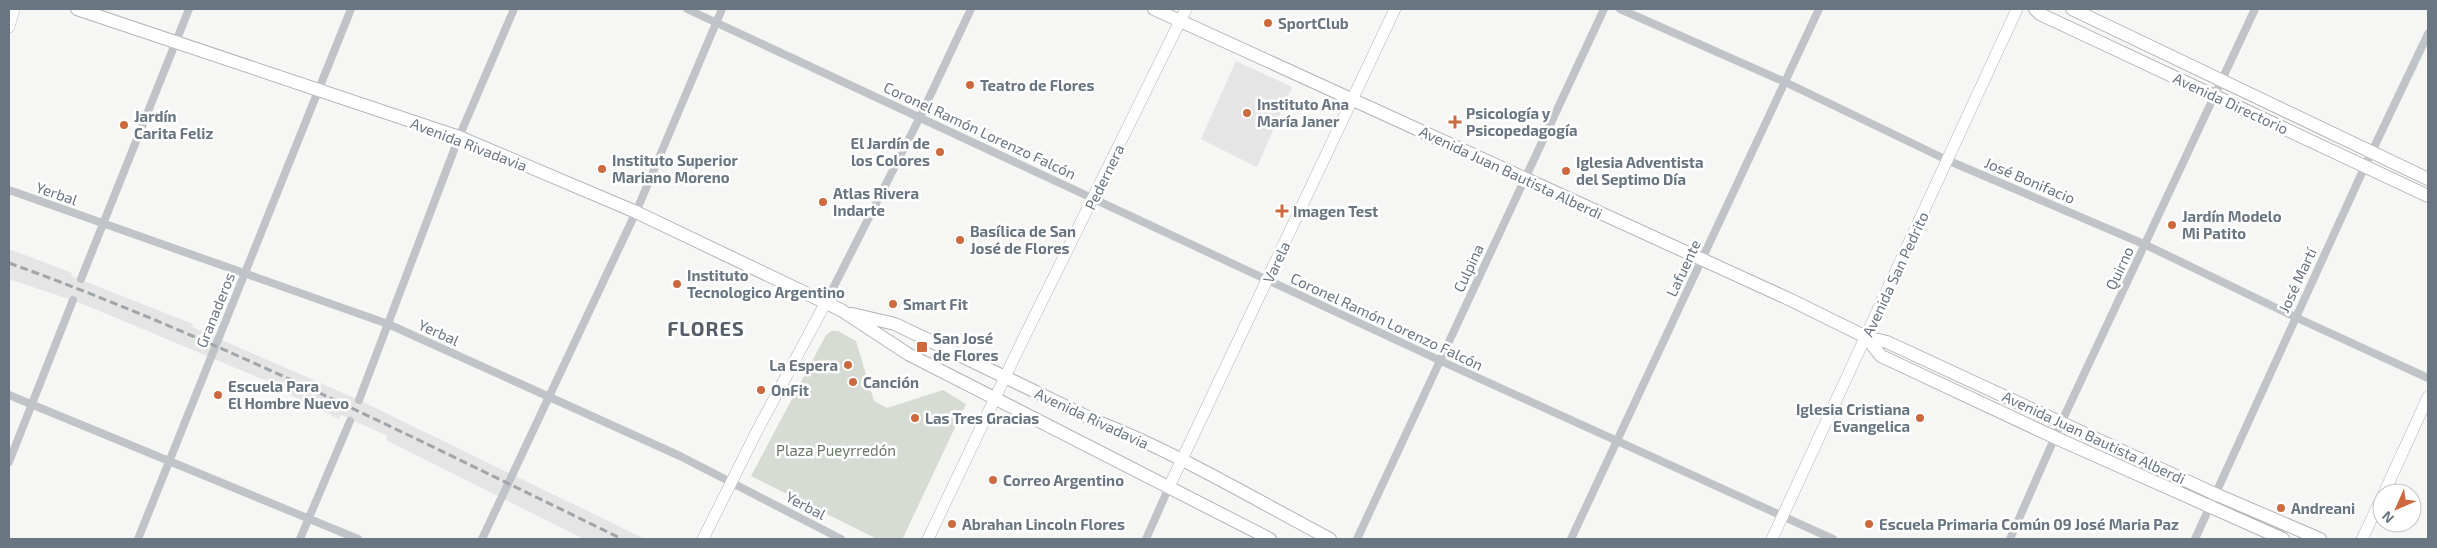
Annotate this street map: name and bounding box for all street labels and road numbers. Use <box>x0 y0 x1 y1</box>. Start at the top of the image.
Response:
street label: Avenida Directorio <box>2171 68 2291 138</box>
street label: Coronel Ramón Lorenzo Falcón <box>881 77 1079 183</box>
street label: Avenida Rivadavia <box>408 113 530 175</box>
street label: Avenida Juan Bautista Alberdi <box>1417 122 1605 222</box>
street label: Pedernera <box>1080 141 1128 213</box>
street label: José Bonifacio <box>1982 153 2078 207</box>
street label: Yerbal <box>34 178 81 209</box>
street label: Avenida San Pedrito <box>1858 209 1932 339</box>
street label: Lafuente <box>1662 237 1704 299</box>
street label: Varela <box>1259 238 1293 286</box>
street label: Culpina <box>1449 241 1487 295</box>
street label: Quirno <box>2101 244 2138 293</box>
street label: José Martí <box>2274 244 2320 315</box>
street label: Coronel Ramón Lorenzo Falcón <box>1288 268 1486 374</box>
street label: Granaderos <box>192 270 238 350</box>
street label: Yerbal <box>416 315 463 349</box>
street label: Avenida Rivadavia <box>1032 384 1152 452</box>
street label: Avenida Juan Bautista Alberdi <box>2000 387 2188 487</box>
street label: Yerbal <box>783 487 830 523</box>

